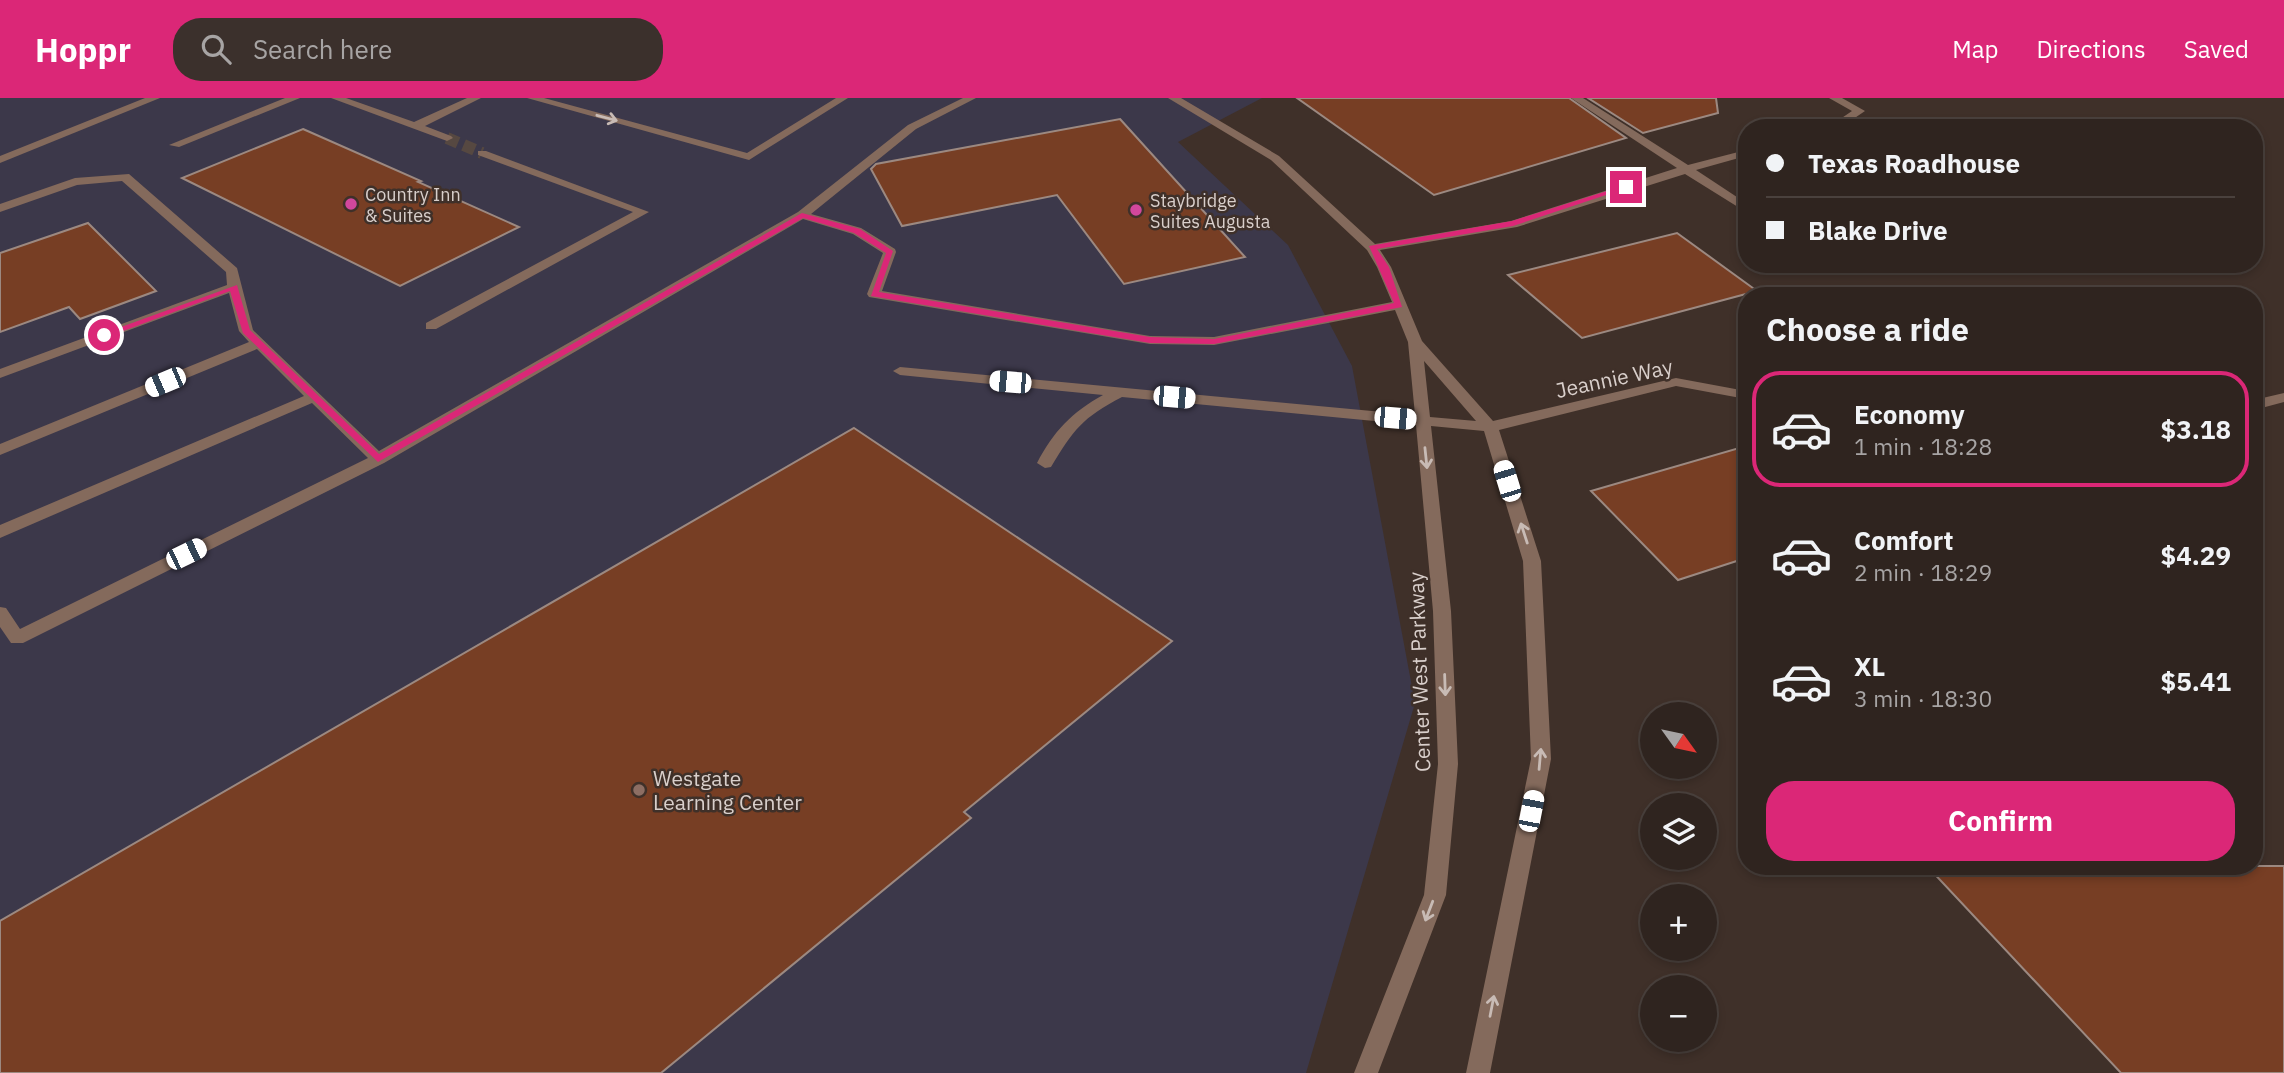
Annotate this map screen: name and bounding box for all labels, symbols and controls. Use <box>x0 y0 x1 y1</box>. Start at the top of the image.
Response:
search box <box>173 18 663 81</box>
text: Hoppr <box>35 28 131 71</box>
icon: search <box>197 30 235 68</box>
text: Search here <box>253 32 392 66</box>
text: Map <box>1952 33 1998 65</box>
text: Directions <box>2036 33 2146 65</box>
text: Saved <box>2184 33 2249 65</box>
one-way arrow <box>595 112 618 125</box>
text: Texas Roadhouse <box>1808 146 2020 180</box>
route end <box>1610 171 1642 203</box>
place label: Country Inn & Suites <box>365 183 461 227</box>
place label: Staybridge Suites Augusta <box>1150 189 1271 233</box>
marker: Country Inn & Suites <box>343 196 359 212</box>
marker: Staybridge Suites Augusta <box>1128 202 1144 218</box>
text: Blake Drive <box>1808 213 1948 247</box>
text: Choose a ride <box>1766 308 1969 350</box>
route start <box>88 319 120 351</box>
street label: Jeannie Way <box>1553 352 1676 404</box>
car <box>142 364 189 400</box>
car <box>989 370 1032 394</box>
car <box>1153 385 1196 409</box>
text: Economy <box>1854 397 1965 431</box>
icon: car <box>1770 398 1833 461</box>
car <box>1374 406 1417 430</box>
text: $3.18 <box>2161 412 2231 446</box>
text: 1 min · 18:28 <box>1854 431 1992 461</box>
one-way arrow <box>1420 446 1433 469</box>
car <box>1491 458 1524 504</box>
one-way arrow <box>1516 522 1529 544</box>
text: Comfort <box>1854 523 1953 557</box>
icon: car <box>1770 524 1833 587</box>
car <box>163 535 210 573</box>
text: $4.29 <box>2161 538 2231 572</box>
text: 2 min · 18:29 <box>1854 557 1992 587</box>
street label: Center West Parkway <box>1401 571 1436 773</box>
text: XL <box>1854 649 1885 683</box>
icon: car <box>1770 650 1833 713</box>
text: $5.41 <box>2161 664 2231 698</box>
one-way arrow <box>1439 673 1452 696</box>
text: 3 min · 18:30 <box>1854 683 1992 713</box>
north arrow <box>1640 702 1717 779</box>
map controls <box>1640 702 1717 1052</box>
one-way arrow <box>1534 748 1547 771</box>
place label: Westgate Learning Center <box>653 764 802 816</box>
button: Confirm <box>1766 781 2235 861</box>
marker: Westgate Learning Center <box>631 782 647 798</box>
car <box>1517 788 1546 834</box>
button: layers <box>1640 793 1717 870</box>
button: + <box>1640 884 1717 961</box>
one-way arrow <box>1422 899 1434 921</box>
button: − <box>1640 975 1717 1052</box>
one-way arrow <box>1485 995 1499 1018</box>

